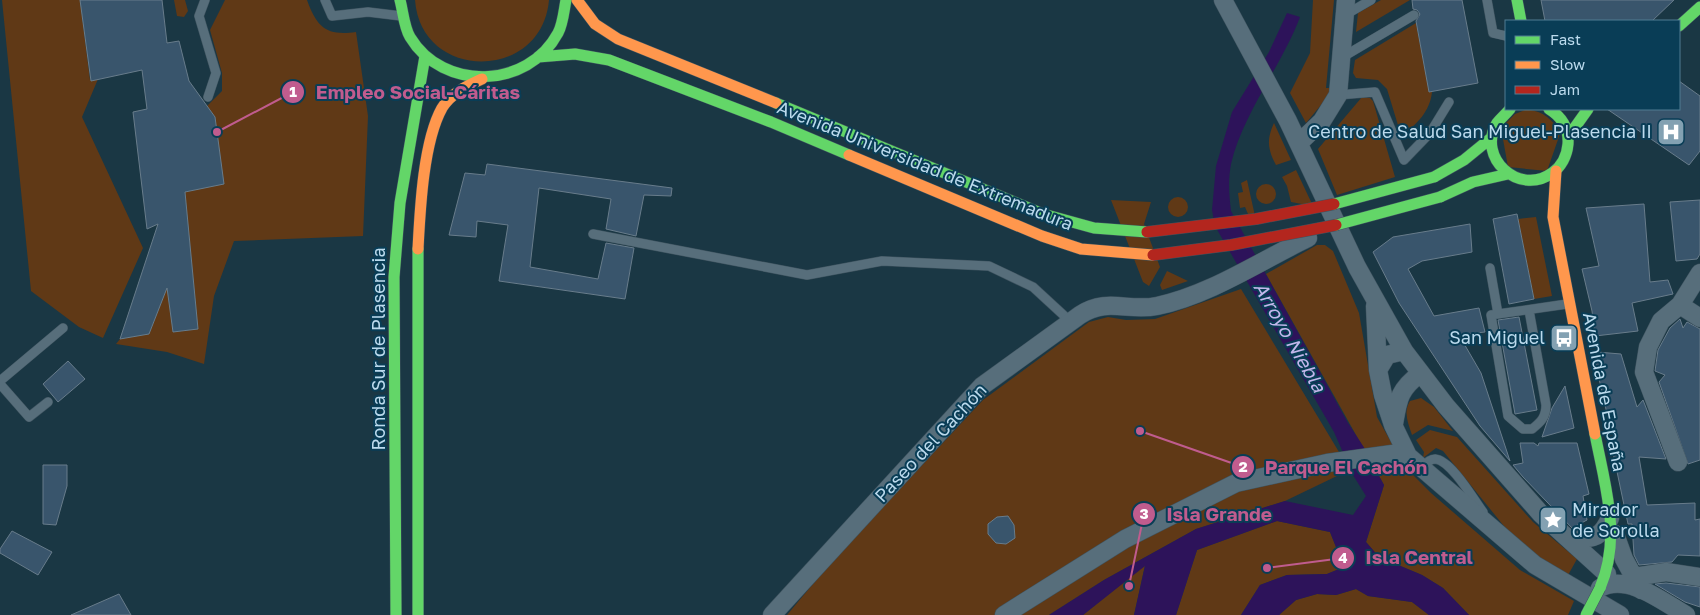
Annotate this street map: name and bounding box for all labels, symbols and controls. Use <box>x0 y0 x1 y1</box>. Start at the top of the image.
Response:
legend <box>1505 20 1680 110</box>
text: Fast <box>1550 30 1581 48</box>
text: Slow <box>1550 55 1585 73</box>
callout: Empleo Social-Cáritas <box>280 75 530 109</box>
text: Empleo Social-Cáritas <box>316 80 521 103</box>
text: Jam <box>1550 80 1580 98</box>
text: 1 <box>289 82 297 100</box>
street label: Avenida Universidad de Extremadura <box>774 96 1076 235</box>
hospital icon: Centro de Salud San Miguel-Plasencia II <box>1656 117 1686 147</box>
place label: Centro de Salud San Miguel-Plasencia II <box>1308 120 1652 142</box>
street label: Ronda Sur de Plasencia <box>367 247 389 451</box>
water label: Arroyo Niebla <box>1250 277 1332 397</box>
street label: Avenida de España <box>1579 310 1631 473</box>
bus stop icon: San Miguel <box>1549 323 1579 353</box>
place label: San Miguel <box>1449 326 1545 348</box>
street label: Paseo del Cachón <box>870 379 991 506</box>
callout: Parque El Cachón <box>1230 450 1437 484</box>
text: Parque El Cachón <box>1265 455 1427 478</box>
text: 2 <box>1238 457 1248 475</box>
callout: Isla Grande <box>1131 497 1282 531</box>
place label: Mirador de Sorolla <box>1572 498 1660 541</box>
text: Isla Grande <box>1166 502 1272 525</box>
text: 3 <box>1139 504 1149 522</box>
place icon: Mirador de Sorolla <box>1538 505 1568 535</box>
callout: Isla Central <box>1331 541 1483 575</box>
text: Isla Central <box>1365 545 1473 568</box>
text: 4 <box>1338 548 1348 566</box>

